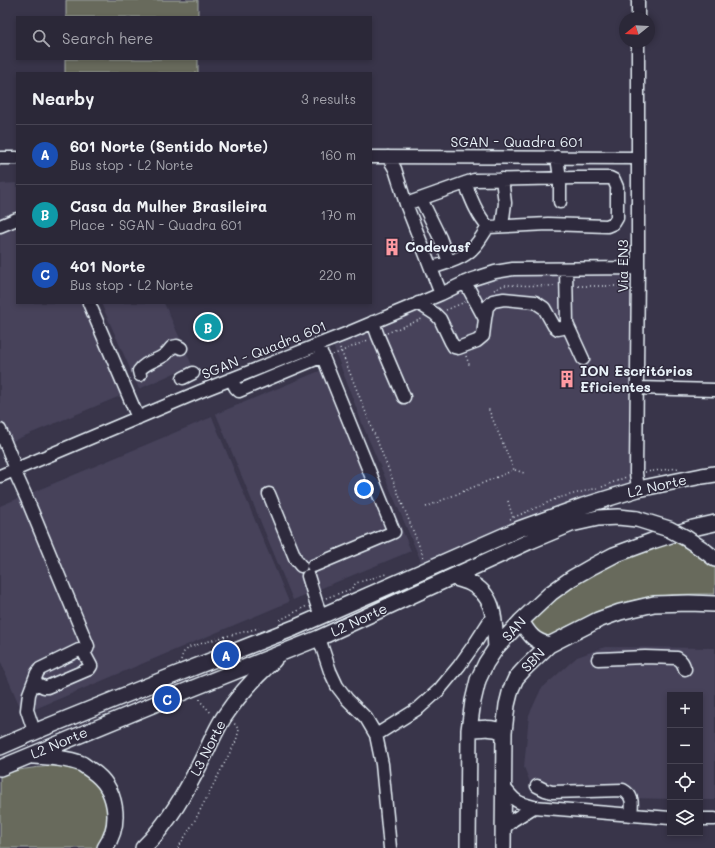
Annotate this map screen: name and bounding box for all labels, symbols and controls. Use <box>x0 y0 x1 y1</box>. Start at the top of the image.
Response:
north arrow <box>619 12 655 48</box>
search box <box>16 16 372 60</box>
icon: search <box>30 27 52 49</box>
text: Search here <box>62 28 153 48</box>
text: Nearby <box>32 87 94 109</box>
text: 3 results <box>301 90 356 107</box>
street label: SGAN - Quadra 601 <box>451 132 583 151</box>
text: 601 Norte (Sentido Norte) <box>70 136 268 156</box>
text: A <box>40 146 50 163</box>
text: 160 m <box>320 146 356 163</box>
text: Bus stop · L2 Norte <box>70 156 193 173</box>
text: Casa da Mulher Brasileira <box>70 196 267 216</box>
text: B <box>41 206 49 223</box>
text: 170 m <box>320 206 356 223</box>
text: Place · SGAN - Quadra 601 <box>70 216 242 233</box>
building icon: Codevasf <box>382 237 402 257</box>
place label: Codevasf <box>405 237 471 256</box>
street label: Via EN3 <box>613 239 632 293</box>
text: 401 Norte <box>70 256 145 276</box>
text: C <box>40 266 50 283</box>
text: 220 m <box>319 266 356 283</box>
text: Bus stop · L2 Norte <box>70 276 193 293</box>
pin: B <box>195 312 221 342</box>
street label: SGAN - Quadra 601 <box>199 316 329 383</box>
place label: ION Escritórios Eficientes <box>580 361 693 396</box>
building icon: ION Escritórios Eficientes <box>557 369 577 389</box>
street label: L2 Norte <box>625 469 688 502</box>
your location <box>354 479 374 499</box>
street label: L2 Norte <box>328 598 390 641</box>
street label: SAN <box>497 612 530 645</box>
pin: A <box>213 640 239 670</box>
street label: SBN <box>516 643 549 676</box>
pin: C <box>154 684 180 714</box>
map controls <box>667 692 703 836</box>
button: + <box>667 692 703 728</box>
street label: L3 Norte <box>185 716 230 779</box>
street label: L2 Norte <box>27 722 90 763</box>
button: − <box>667 728 703 764</box>
button: locate <box>667 764 703 800</box>
button: layers <box>667 800 703 836</box>

